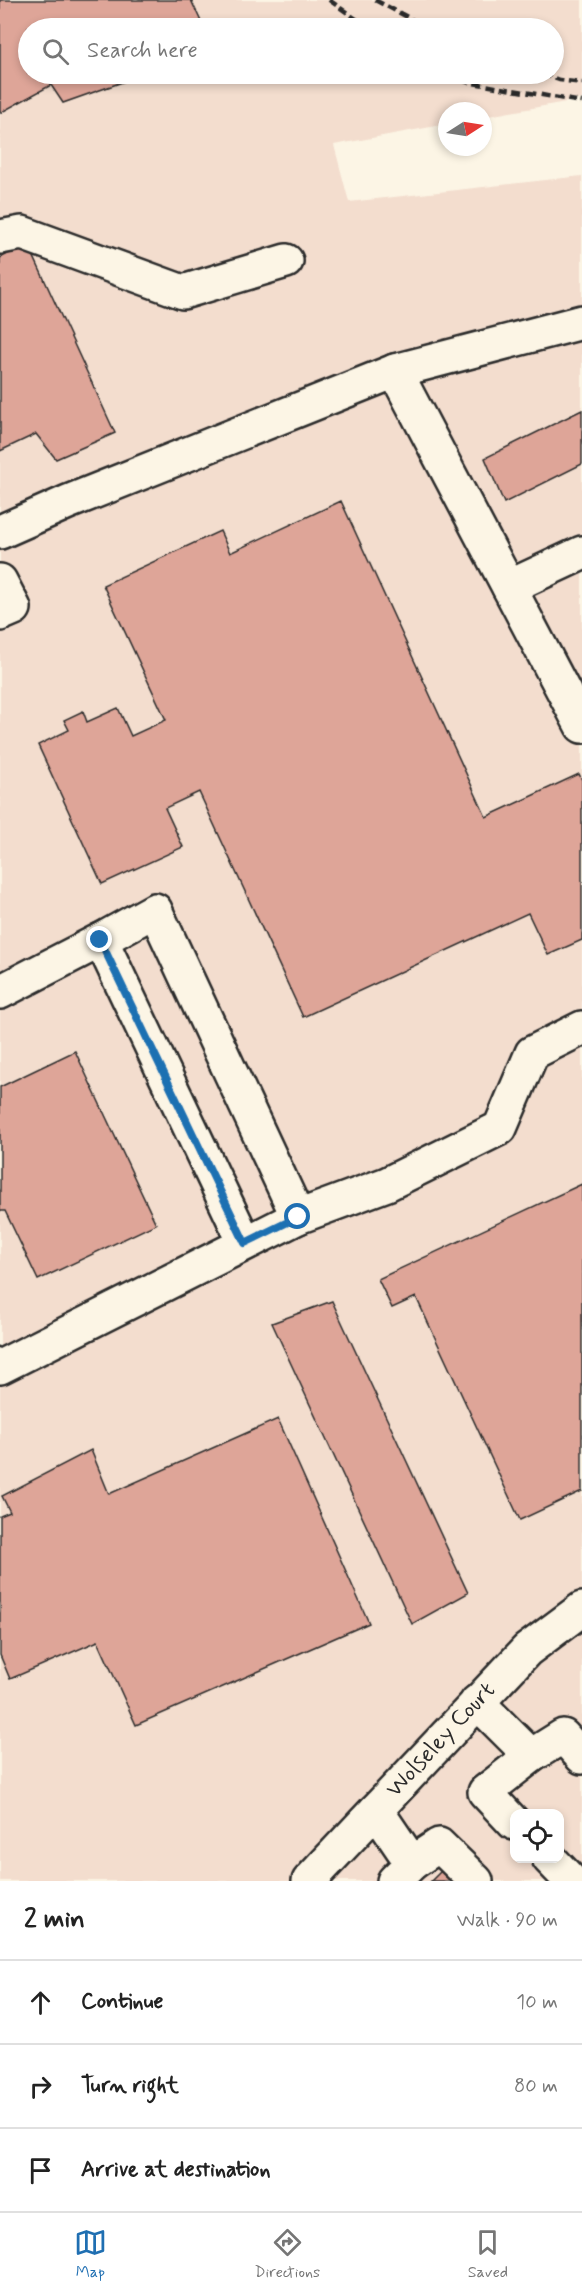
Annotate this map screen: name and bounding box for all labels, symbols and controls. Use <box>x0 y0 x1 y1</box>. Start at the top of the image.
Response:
search box <box>18 18 564 84</box>
icon: search <box>39 35 72 68</box>
text: Search here <box>87 37 198 65</box>
north arrow <box>438 102 492 156</box>
route end <box>86 926 112 952</box>
route start <box>284 1203 310 1229</box>
street label: Wolseley Court <box>380 1676 502 1804</box>
map controls <box>510 1809 564 1863</box>
button: locate <box>510 1809 564 1863</box>
text: 2 min <box>24 1903 85 1937</box>
text: Walk · 90 m <box>457 1907 558 1934</box>
icon: ahead <box>24 1986 57 2019</box>
text: Continue <box>81 1988 163 2016</box>
text: 10 m <box>516 1989 558 2016</box>
icon: right <box>24 2070 57 2103</box>
text: Turn right <box>81 2072 179 2100</box>
text: 80 m <box>514 2073 558 2100</box>
icon: arrive <box>24 2154 57 2187</box>
text: Arrive at destination <box>81 2156 271 2184</box>
tab: Map <box>74 2226 107 2283</box>
tab: Directions <box>254 2226 320 2283</box>
tab: Saved <box>468 2226 508 2283</box>

